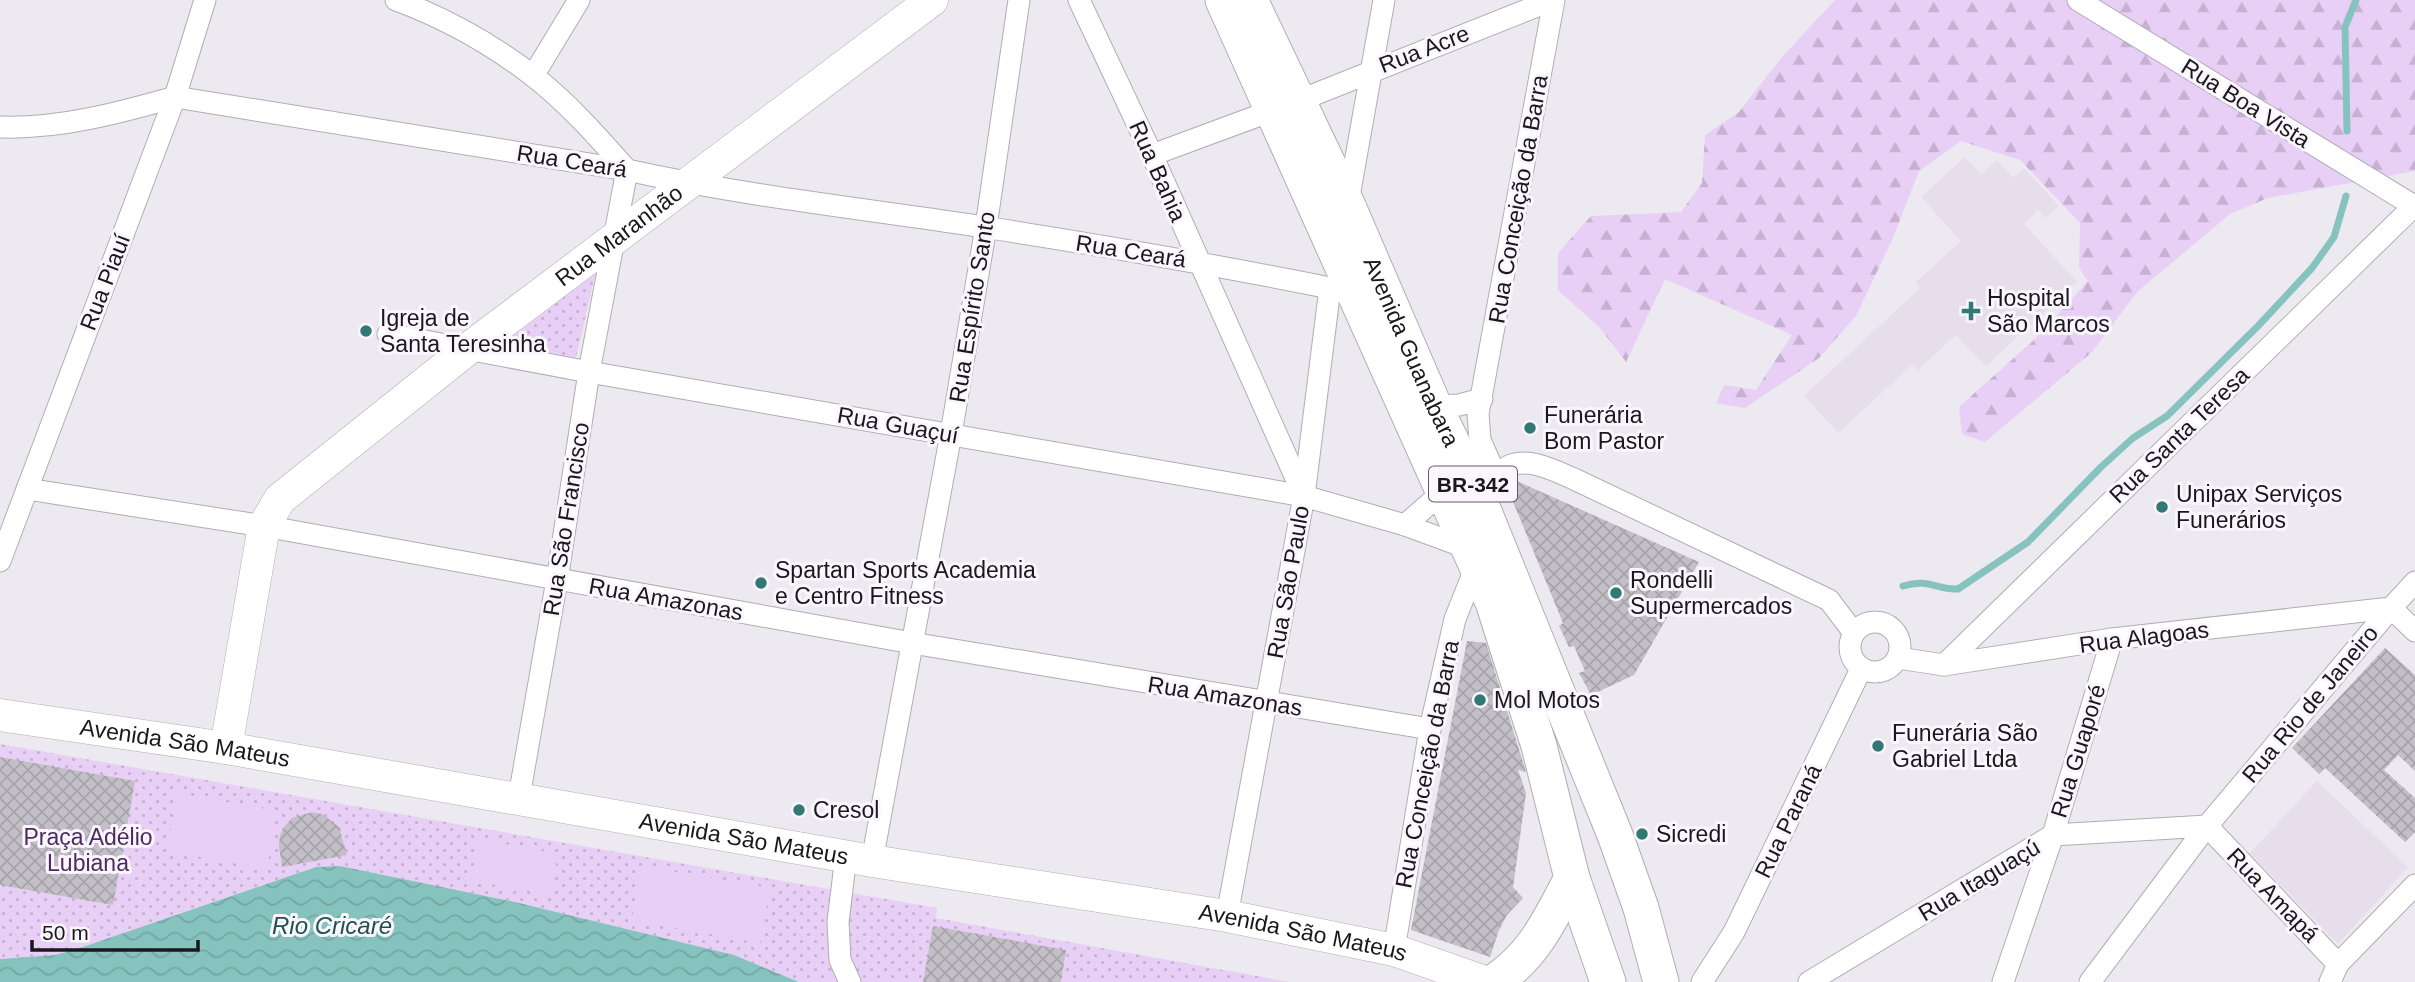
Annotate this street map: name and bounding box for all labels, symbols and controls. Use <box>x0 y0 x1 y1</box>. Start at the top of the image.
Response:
street label: Rua Acre <box>1375 20 1473 78</box>
street label: Rua Boa Vista <box>2177 53 2315 153</box>
street label: Rua Conceição da Barra <box>1483 73 1553 325</box>
street label: Rua Bahia <box>1124 117 1192 226</box>
street label: Rua Ceará <box>515 139 629 183</box>
street label: Rua Maranhão <box>550 179 688 291</box>
street label: Rua Espírito Santo <box>944 210 1000 404</box>
street label: Rua Ceará <box>1074 229 1188 273</box>
street label: Rua Piauí <box>75 230 135 334</box>
street label: Avenida Guanabara <box>1358 253 1465 451</box>
place label: Hospital São Marcos <box>1987 285 2110 337</box>
marker: Hospital São Marcos <box>1961 301 1981 321</box>
place label: Igreja de Santa Teresinha <box>380 305 546 357</box>
marker: Igreja de Santa Teresinha <box>358 323 374 339</box>
street label: Rua Santa Teresa <box>2104 362 2254 508</box>
street label: Rua Guaçuí <box>835 402 961 449</box>
place label: Funerária Bom Pastor <box>1544 402 1664 454</box>
street label: Rua São Francisco <box>538 420 594 618</box>
marker: Funerária Bom Pastor <box>1522 420 1538 436</box>
road number: BR-342 <box>1429 466 1517 502</box>
place label: Unipax Serviços Funerários <box>2176 481 2342 533</box>
marker: Unipax Serviços Funerários <box>2154 499 2170 515</box>
street label: Rua São Paulo <box>1262 504 1314 660</box>
place label: Spartan Sports Academia e Centro Fitness <box>775 557 1036 609</box>
place label: Rondelli Supermercados <box>1630 567 1792 619</box>
street label: Rua Amazonas <box>587 573 745 625</box>
marker: Spartan Sports Academia e Centro Fitness <box>753 575 769 591</box>
marker: Rondelli Supermercados <box>1608 585 1624 601</box>
street label: Rua Alagoas <box>2078 616 2210 658</box>
street label: Rua Rio de Janeiro <box>2237 620 2383 788</box>
street label: Rua Conceição da Barra <box>1390 638 1464 890</box>
street label: Rua Amazonas <box>1146 671 1304 721</box>
street label: Rua Guaporé <box>2045 681 2111 821</box>
place label: Mol Motos <box>1494 687 1600 713</box>
marker: Mol Motos <box>1472 692 1488 708</box>
street label: Avenida São Mateus <box>78 714 292 772</box>
place label: Funerária São Gabriel Ltda <box>1892 720 2038 772</box>
marker: Funerária São Gabriel Ltda <box>1870 738 1886 754</box>
street label: Rua Paraná <box>1749 760 1827 882</box>
place label: Cresol <box>813 797 879 823</box>
marker: Cresol <box>791 802 807 818</box>
street label: Avenida São Mateus <box>637 808 850 870</box>
place label: Sicredi <box>1656 821 1726 847</box>
park label: Praça Adélio Lubiana <box>23 824 153 876</box>
marker: Sicredi <box>1634 826 1650 842</box>
street label: Rua Itaguaçú <box>1914 834 2044 926</box>
street label: Rua Amapá <box>2222 843 2324 947</box>
street label: Avenida São Mateus <box>1197 899 1411 967</box>
scale bar <box>32 908 198 952</box>
water label: Rio Cricaré <box>272 912 392 939</box>
text: 50 m <box>42 921 89 944</box>

